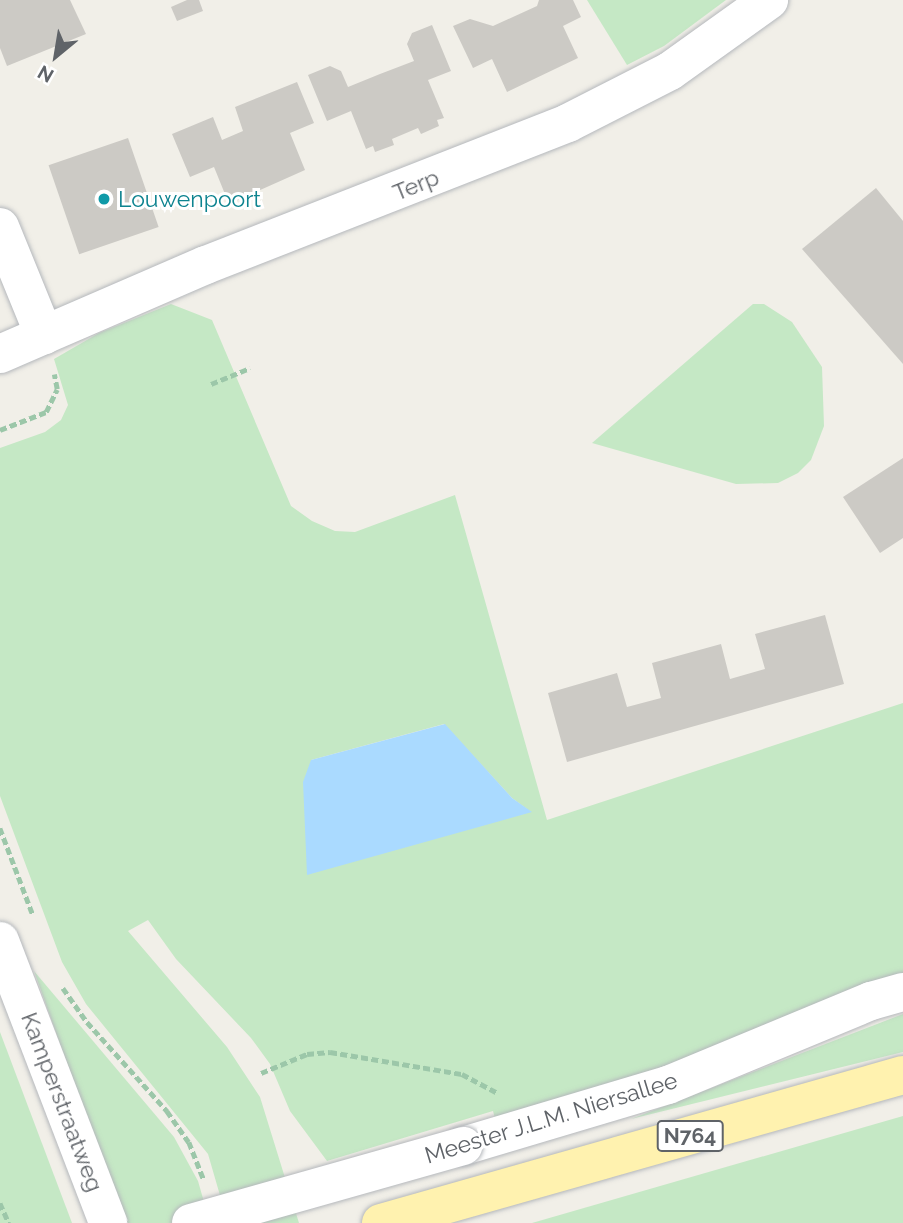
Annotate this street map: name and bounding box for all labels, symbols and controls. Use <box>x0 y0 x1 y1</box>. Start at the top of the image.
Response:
north arrow <box>21 21 91 91</box>
text: N <box>34 61 57 87</box>
street label: Terp <box>389 163 443 207</box>
place label: Louwenpoort <box>118 185 261 213</box>
marker: Louwenpoort <box>96 191 112 207</box>
street label: Kamperstraatweg <box>15 1008 109 1196</box>
street label: Meester J.L.M. Niersallee <box>421 1066 681 1170</box>
road number: N764 <box>655 1118 725 1154</box>

